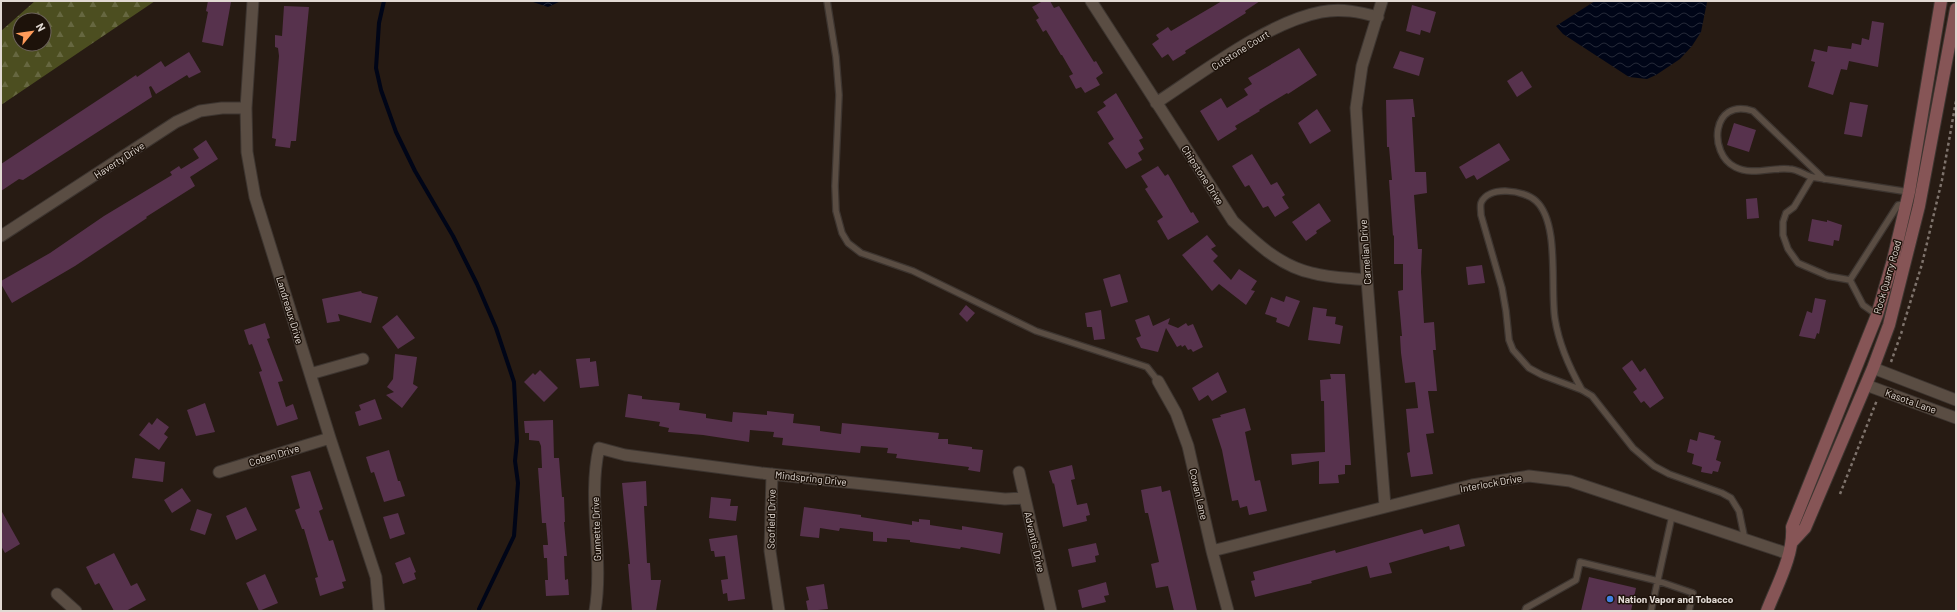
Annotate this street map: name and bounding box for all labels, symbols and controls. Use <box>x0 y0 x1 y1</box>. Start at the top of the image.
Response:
north arrow <box>12 12 52 52</box>
text: N <box>34 21 49 33</box>
street label: Cutstone Court <box>1209 27 1271 73</box>
street label: Haverty Drive <box>91 139 147 181</box>
street label: Chipstone Drive <box>1179 143 1227 207</box>
street label: Carnelian Drive <box>1357 219 1373 285</box>
street label: Rock Quarry Road <box>1871 239 1903 315</box>
street label: Landreaux Drive <box>274 275 306 345</box>
street label: Kasota Lane <box>1884 386 1938 416</box>
street label: Coben Drive <box>247 442 301 468</box>
street label: Cowan Lane <box>1187 467 1211 521</box>
street label: Mindspring Drive <box>775 468 847 488</box>
street label: Interlock Drive <box>1459 472 1523 494</box>
street label: Scofield Drive <box>764 489 778 549</box>
street label: Gunnette Drive <box>589 497 603 561</box>
street label: Advantis Drive <box>1022 511 1048 573</box>
place label: Nation Vapor and Tobacco <box>1618 593 1734 605</box>
marker: Nation Vapor and Tobacco <box>1605 594 1615 604</box>

